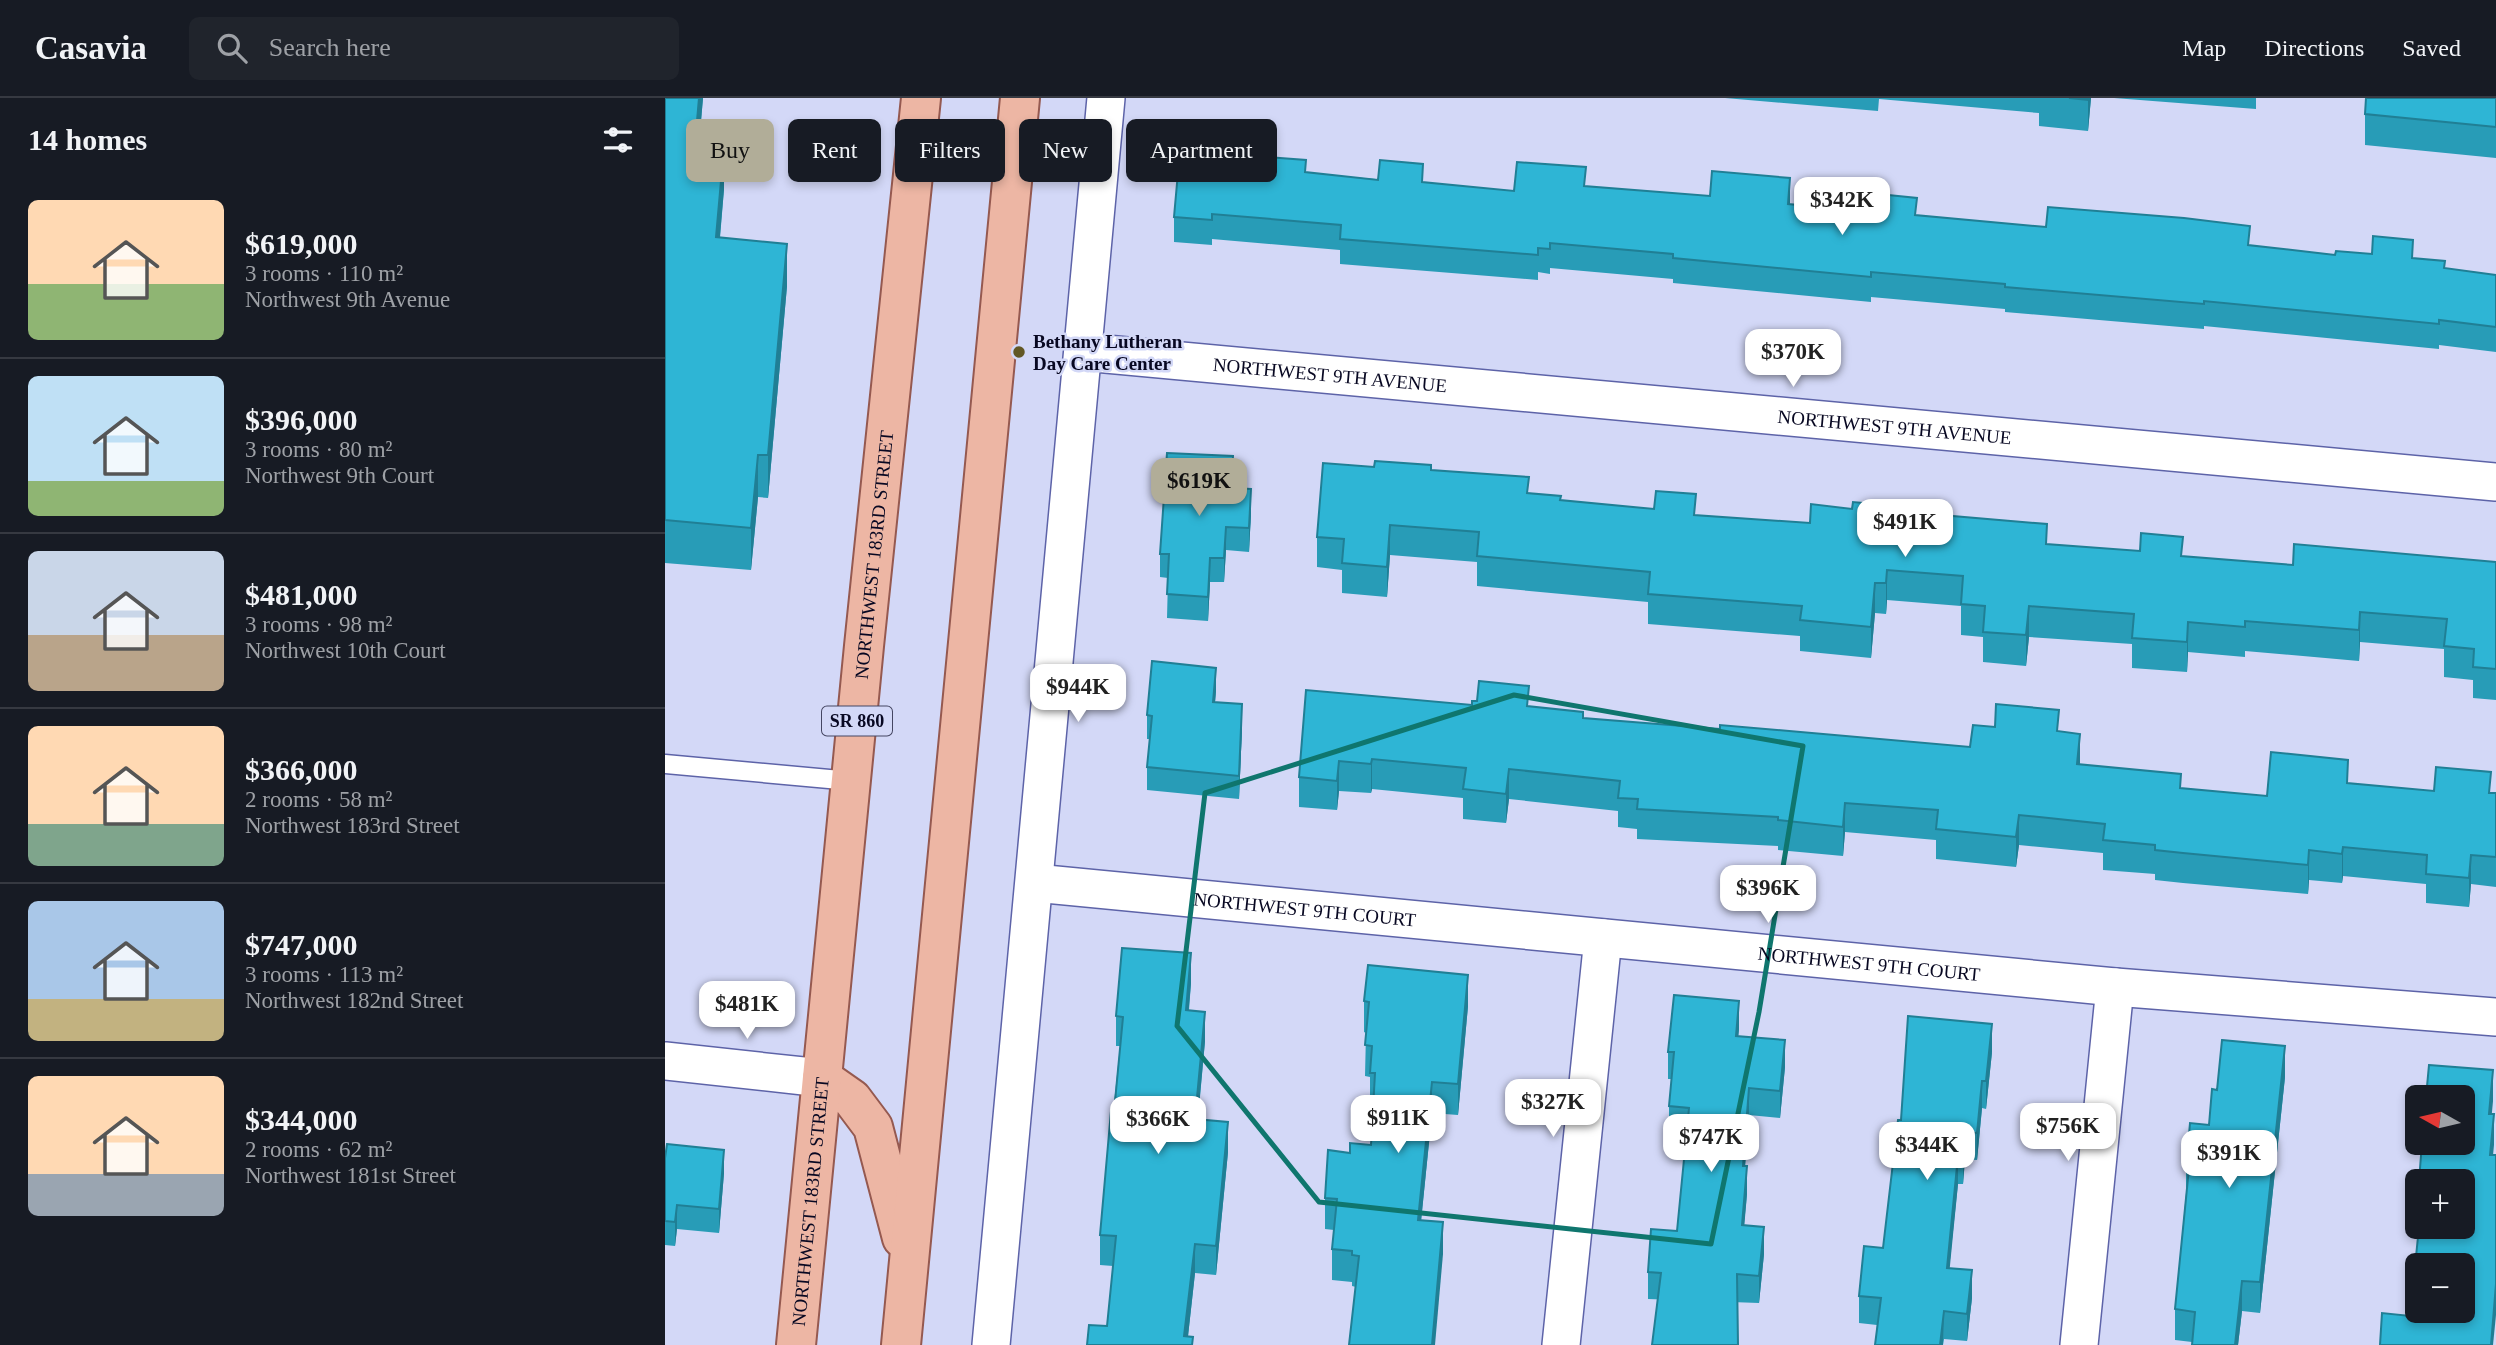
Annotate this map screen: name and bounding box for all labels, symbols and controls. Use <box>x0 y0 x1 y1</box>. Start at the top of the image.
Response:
search box <box>189 17 679 80</box>
icon: search <box>213 29 251 67</box>
text: Casavia <box>35 30 147 66</box>
text: Search here <box>269 33 391 62</box>
text: Map <box>2182 35 2226 61</box>
text: Directions <box>2264 35 2364 61</box>
text: Saved <box>2402 35 2461 61</box>
chip: Buy <box>686 119 774 182</box>
chip: Rent <box>788 119 881 182</box>
chip: Filters <box>895 119 1005 182</box>
chip: New <box>1019 119 1112 182</box>
chip: Apartment <box>1126 119 1277 182</box>
icon: filters <box>599 121 637 159</box>
text: 14 homes <box>28 123 147 156</box>
pin: $342K <box>1793 178 1891 237</box>
text: $342K <box>1810 187 1874 212</box>
text: $619,000 <box>245 227 358 260</box>
icon: home <box>84 228 168 312</box>
text: 3 rooms · 110 m² <box>245 261 403 286</box>
text: Northwest 9th Avenue <box>245 287 450 312</box>
pin: $370K <box>1744 330 1842 389</box>
place label: Bethany Lutheran Day Care Center <box>1033 331 1183 374</box>
text: $370K <box>1761 339 1825 364</box>
marker: Bethany Lutheran Day Care Center <box>1011 344 1027 360</box>
street label: NORTHWEST 9TH AVENUE <box>1212 353 1448 396</box>
text: $396,000 <box>245 403 358 436</box>
icon: home <box>84 404 168 488</box>
street label: NORTHWEST 9TH AVENUE <box>1777 405 2012 448</box>
street label: NORTHWEST 183RD STREET <box>850 429 897 680</box>
text: 3 rooms · 80 m² <box>245 437 392 462</box>
pin: $619K <box>1150 458 1248 518</box>
text: Northwest 9th Court <box>245 463 434 488</box>
text: $619K <box>1167 468 1231 493</box>
pin: $491K <box>1856 500 1954 559</box>
text: $491K <box>1873 509 1937 534</box>
text: $481,000 <box>245 578 358 611</box>
icon: home <box>84 579 168 663</box>
text: 3 rooms · 98 m² <box>245 612 392 637</box>
text: Northwest 10th Court <box>245 638 446 663</box>
pin: $944K <box>1029 664 1127 724</box>
text: $944K <box>1046 674 1110 699</box>
road number: SR 860 <box>822 706 892 736</box>
text: $366,000 <box>245 753 358 786</box>
icon: home <box>84 754 168 838</box>
text: 2 rooms · 58 m² <box>245 787 392 812</box>
text: Northwest 183rd Street <box>245 813 460 838</box>
pin: $396K <box>1719 866 1817 925</box>
text: $396K <box>1736 875 1800 900</box>
street label: NORTHWEST 9TH COURT <box>1193 888 1417 930</box>
text: $747,000 <box>245 928 358 961</box>
icon: home <box>84 929 168 1013</box>
street label: NORTHWEST 9TH COURT <box>1757 942 1982 985</box>
text: 3 rooms · 113 m² <box>245 962 403 987</box>
pin: $481K <box>698 982 796 1041</box>
text: Northwest 182nd Street <box>245 988 463 1013</box>
text: $481K <box>715 991 779 1016</box>
street label: NORTHWEST 183RD STREET <box>787 1076 833 1327</box>
pin: $327K <box>1504 1080 1602 1139</box>
north arrow <box>2405 1085 2475 1155</box>
map controls <box>2405 1085 2475 1323</box>
text: $327K <box>1521 1089 1585 1114</box>
pin: $366K <box>1109 1096 1207 1156</box>
pin: $911K <box>1349 1096 1447 1155</box>
text: $344,000 <box>245 1103 358 1136</box>
icon: home <box>84 1104 168 1188</box>
pin: $756K <box>2019 1104 2117 1163</box>
text: $911K <box>1367 1105 1429 1130</box>
text: $366K <box>1126 1106 1190 1131</box>
text: $756K <box>2036 1113 2100 1138</box>
pin: $747K <box>1662 1114 1760 1174</box>
pin: $344K <box>1878 1122 1976 1182</box>
text: $747K <box>1679 1124 1743 1149</box>
pin: $391K <box>2180 1130 2278 1190</box>
text: $344K <box>1895 1132 1959 1157</box>
text: 2 rooms · 62 m² <box>245 1137 392 1162</box>
text: $391K <box>2197 1140 2261 1165</box>
text: Northwest 181st Street <box>245 1163 456 1188</box>
button: + <box>2405 1169 2475 1239</box>
button: − <box>2405 1253 2475 1323</box>

